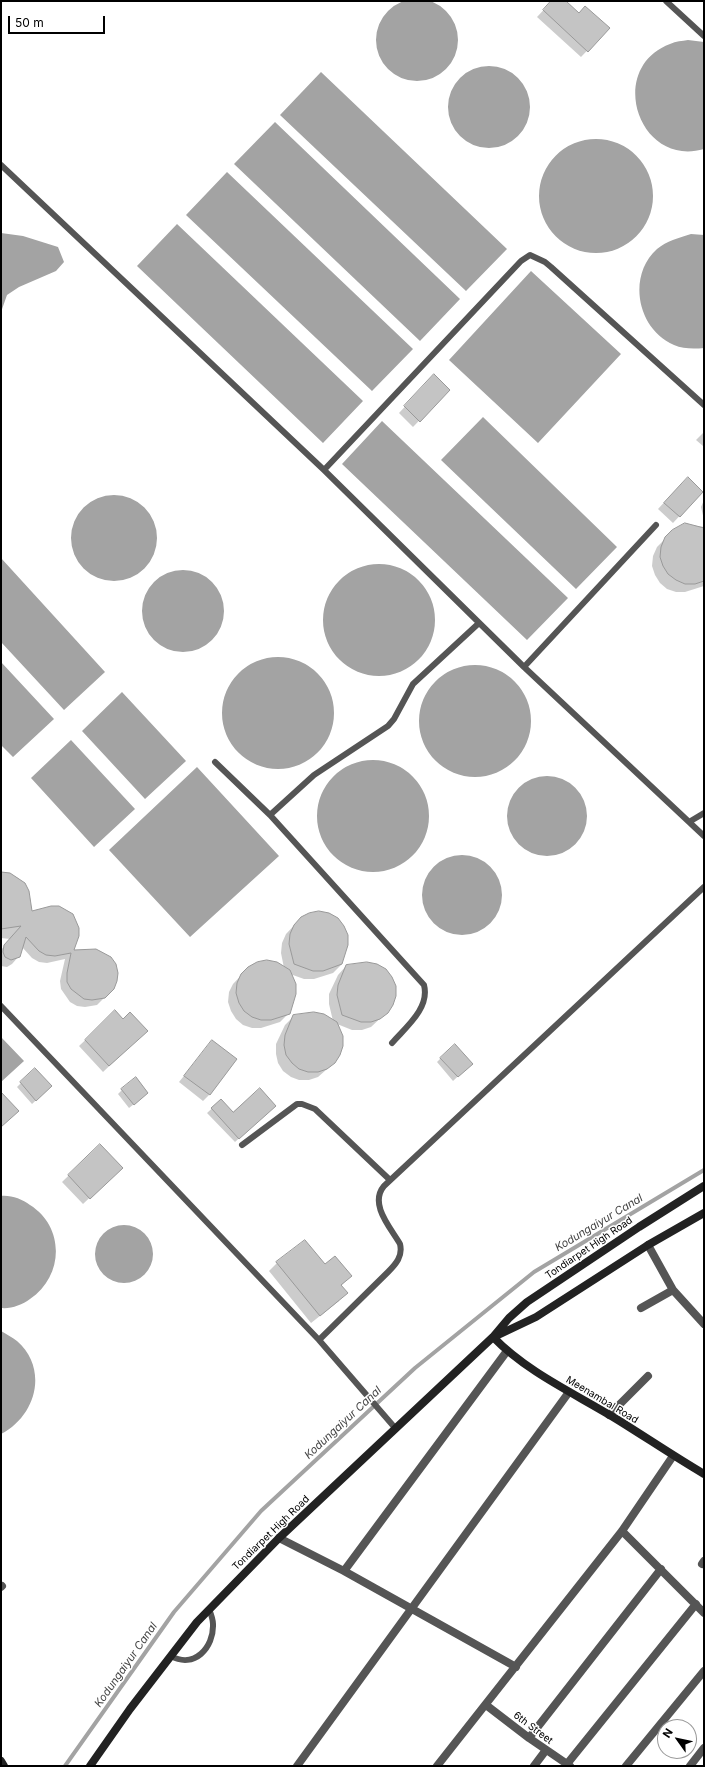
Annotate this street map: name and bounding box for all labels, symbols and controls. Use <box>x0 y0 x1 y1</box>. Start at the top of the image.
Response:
scale bar <box>10 8 107 34</box>
text: 50 m <box>15 15 44 30</box>
water label: Kodungaiyur Canal <box>553 1192 645 1254</box>
street label: Tondiarpet High Road <box>543 1214 635 1282</box>
street label: Meenambal Road <box>564 1374 640 1426</box>
water label: Kodungaiyur Canal <box>302 1384 384 1462</box>
street label: Tondiarpet High Road <box>230 1493 312 1573</box>
water label: Kodungaiyur Canal <box>92 1620 160 1710</box>
street label: 6th Street <box>511 1709 555 1747</box>
north arrow <box>657 1719 697 1759</box>
text: N <box>660 1726 676 1740</box>

